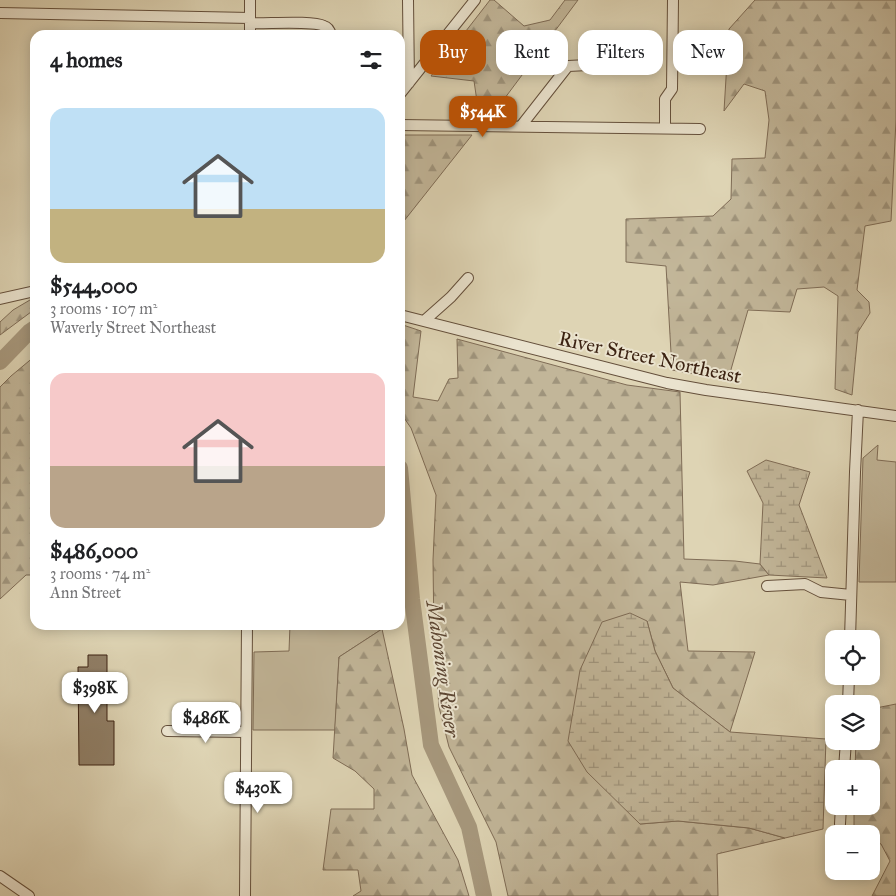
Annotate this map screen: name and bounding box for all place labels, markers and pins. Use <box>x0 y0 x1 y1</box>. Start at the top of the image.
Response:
pin: $544K <box>448 96 518 138</box>
pin: $398K <box>60 672 130 714</box>
pin: $486K <box>171 702 241 744</box>
pin: $430K <box>223 772 293 814</box>

